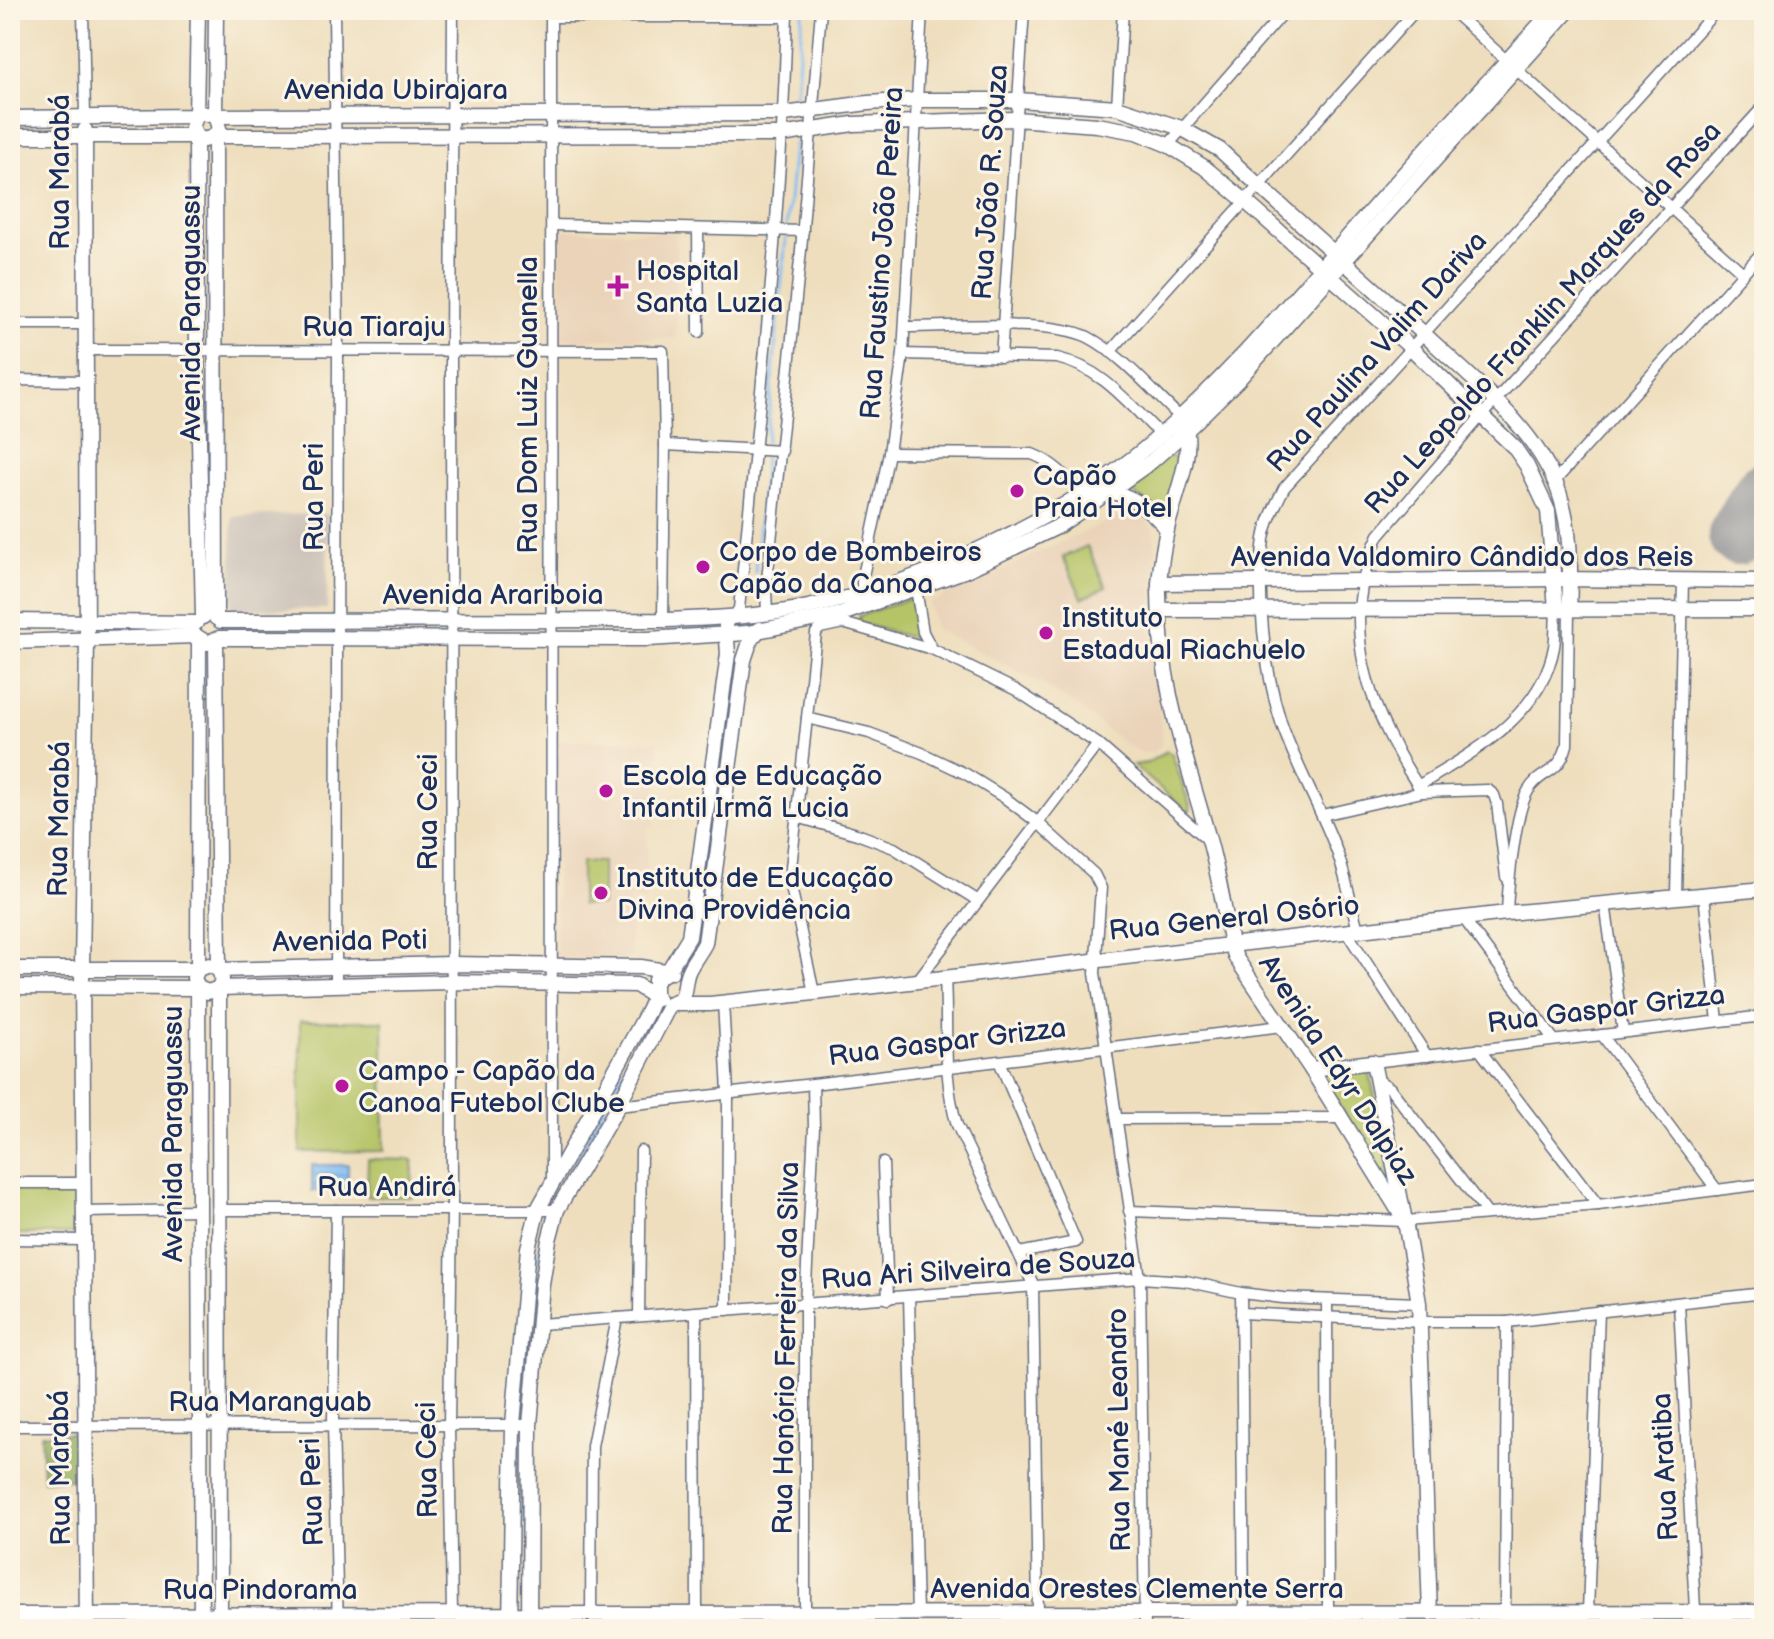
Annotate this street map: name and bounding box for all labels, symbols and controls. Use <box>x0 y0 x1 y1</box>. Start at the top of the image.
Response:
street label: Rua João R. Souza <box>966 63 1015 301</box>
street label: Avenida Ubirajara <box>284 74 508 107</box>
street label: Rua Faustino João Pereira <box>854 86 911 421</box>
street label: Rua Marabá <box>44 94 77 250</box>
street label: Rua Leopoldo Franklin Marques da Rosa <box>1358 115 1728 521</box>
street label: Avenida Paraguassu <box>175 185 208 441</box>
street label: Rua Paulina Valim Dariva <box>1260 225 1494 479</box>
place label: Hospital Santa Luzia <box>636 255 783 320</box>
street label: Rua Dom Luiz Guanella <box>512 256 545 554</box>
marker: Hospital Santa Luzia <box>607 275 629 297</box>
street label: Rua Tiaraju <box>302 311 446 344</box>
street label: Rua Peri <box>298 443 331 551</box>
place label: Capão Praia Hotel <box>1033 460 1173 525</box>
marker: Capão Praia Hotel <box>1008 482 1026 500</box>
place label: Corpo de Bombeiros Capão da Canoa <box>719 536 982 601</box>
street label: Avenida Valdomiro Cândido dos Reis <box>1231 541 1693 574</box>
marker: Corpo de Bombeiros Capão da Canoa <box>694 558 712 576</box>
street label: Avenida Arariboia <box>382 579 604 612</box>
place label: Instituto Estadual Riachuelo <box>1062 602 1306 667</box>
marker: Instituto Estadual Riachuelo <box>1037 624 1055 642</box>
street label: Rua Marabá <box>42 741 77 897</box>
street label: Rua Ceci <box>412 754 445 870</box>
place label: Escola de Educação Infantil Irmã Lucia <box>622 760 882 825</box>
marker: Escola de Educação Infantil Irmã Lucia <box>597 782 615 800</box>
place label: Instituto de Educação Divina Providência <box>617 862 894 927</box>
marker: Instituto de Educação Divina Providência <box>592 884 610 902</box>
street label: Rua General Osório <box>1107 889 1361 948</box>
street label: Avenida Poti <box>272 924 428 959</box>
street label: Avenida Edyr Dalpiaz <box>1251 949 1425 1191</box>
street label: Rua Gaspar Grizza <box>1485 979 1727 1040</box>
street label: Avenida Paraguassu <box>157 1006 190 1262</box>
street label: Rua Gaspar Grizza <box>826 1012 1068 1073</box>
place label: Campo - Capão da Canoa Futebol Clube <box>358 1055 625 1120</box>
marker: Campo - Capão da Canoa Futebol Clube <box>333 1077 351 1095</box>
street label: Rua Honório Ferreira da Silva <box>767 1161 806 1535</box>
street label: Rua Andirá <box>317 1171 457 1204</box>
street label: Rua Ari Silveira de Souza <box>820 1242 1137 1297</box>
street label: Rua Mané Leandro <box>1101 1308 1138 1552</box>
street label: Rua Maranguab <box>168 1386 372 1419</box>
street label: Rua Marabá <box>43 1390 78 1546</box>
street label: Rua Aratiba <box>1645 1392 1686 1542</box>
street label: Rua Ceci <box>410 1401 445 1519</box>
street label: Rua Peri <box>294 1437 331 1547</box>
street label: Avenida Orestes Clemente Serra <box>930 1573 1344 1606</box>
street label: Rua Pindorama <box>162 1574 358 1607</box>

